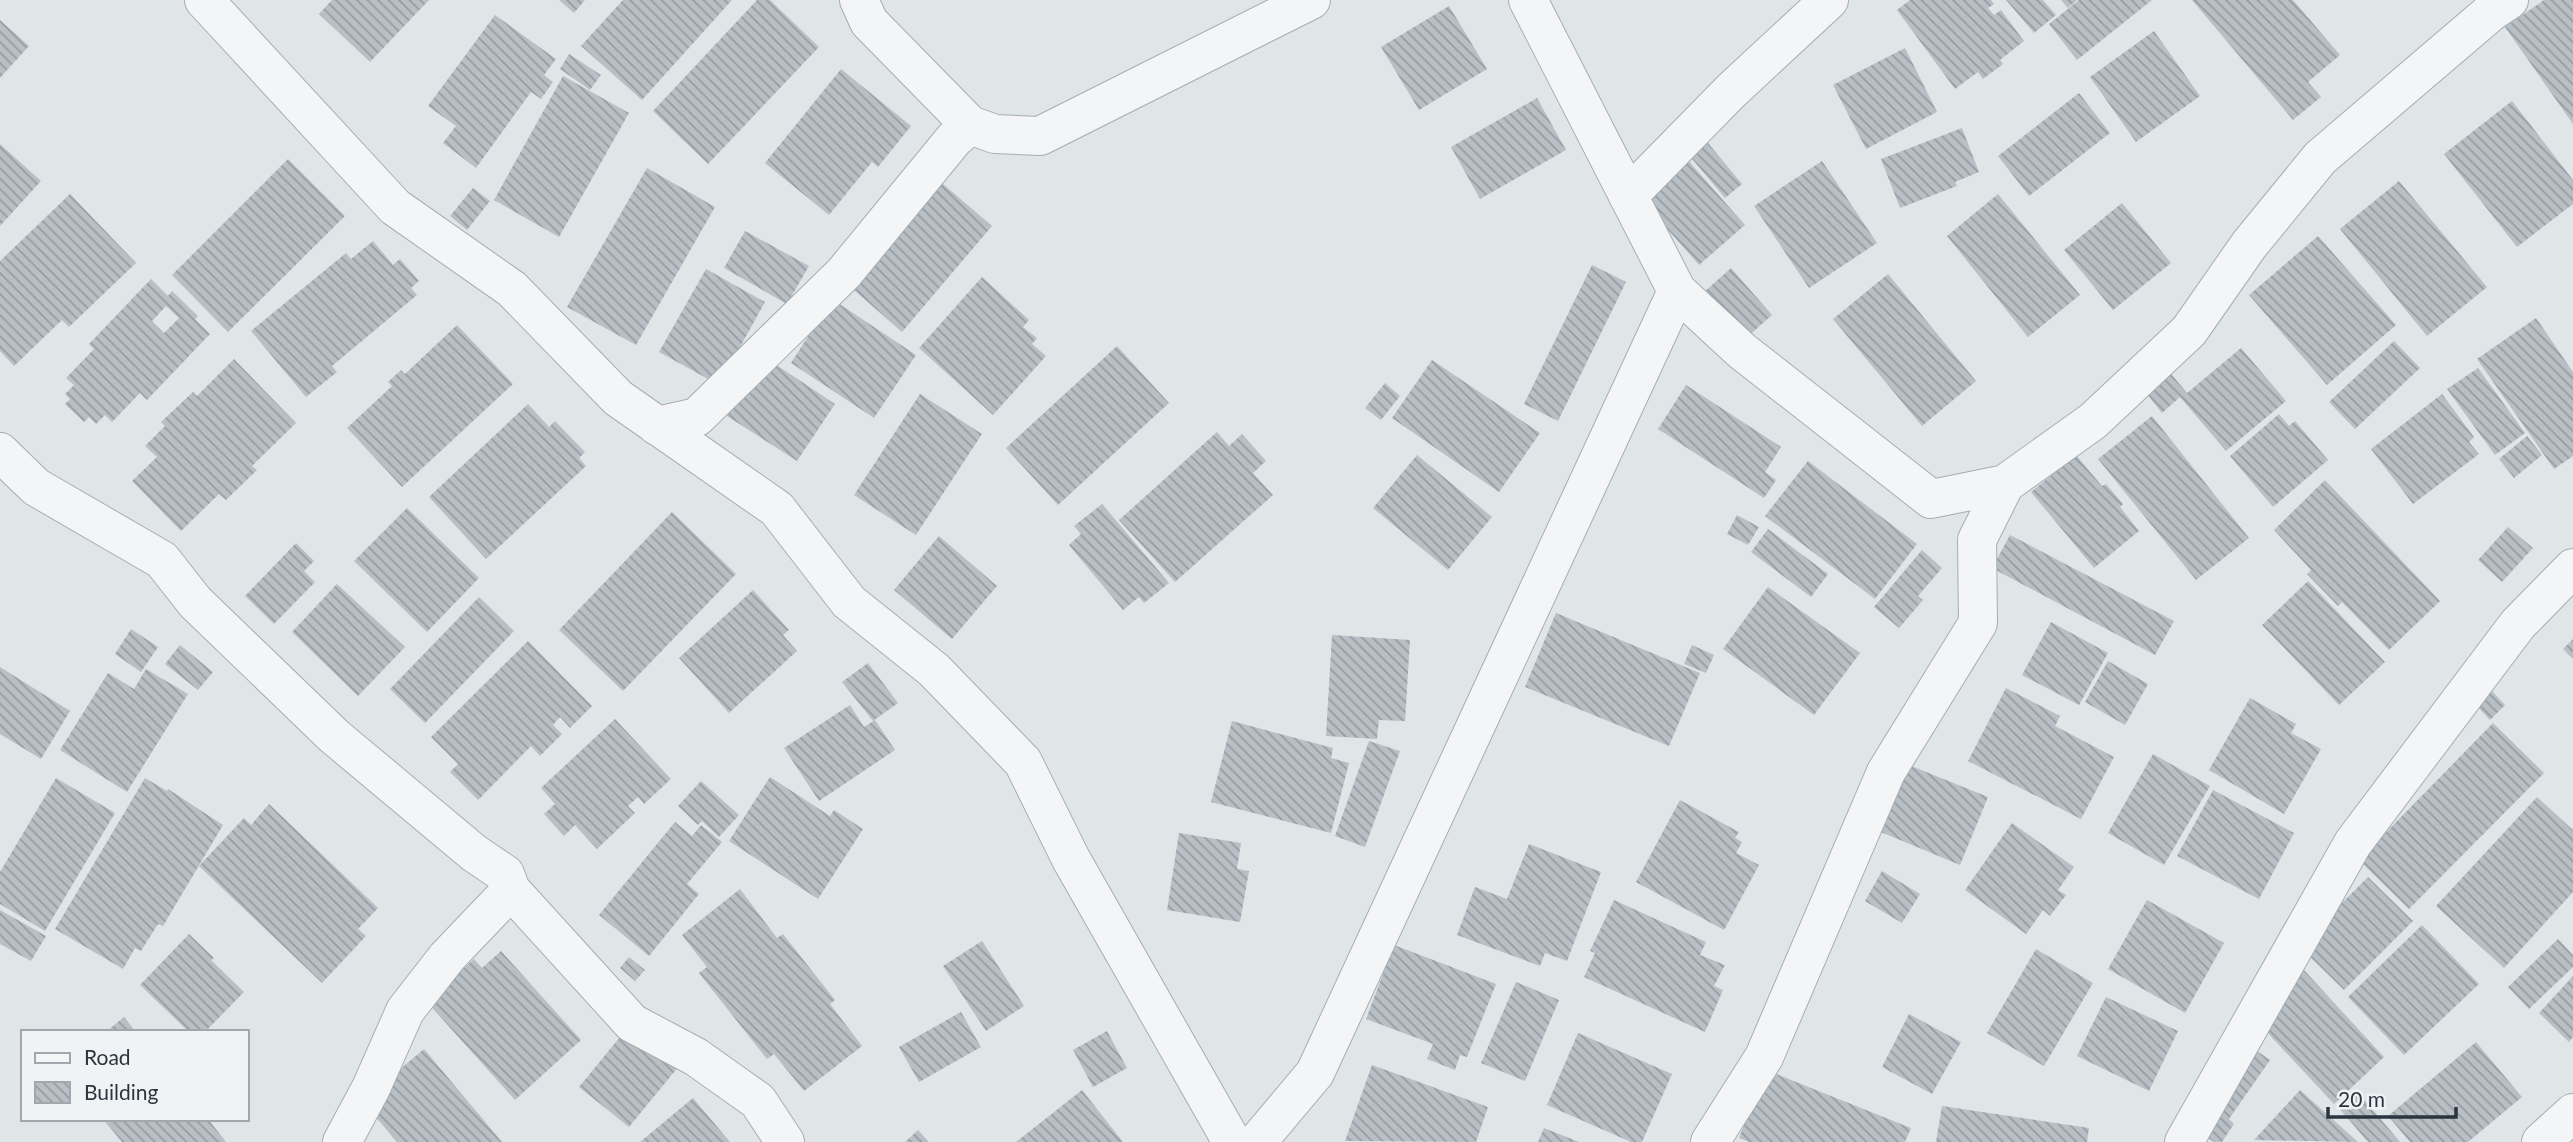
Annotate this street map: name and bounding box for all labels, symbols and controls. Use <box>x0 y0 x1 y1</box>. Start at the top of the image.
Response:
legend <box>21 1030 248 1121</box>
text: Road <box>84 1044 131 1069</box>
scale bar <box>2328 1076 2456 1120</box>
text: Building <box>84 1079 159 1104</box>
text: 20 m <box>2338 1086 2385 1111</box>

